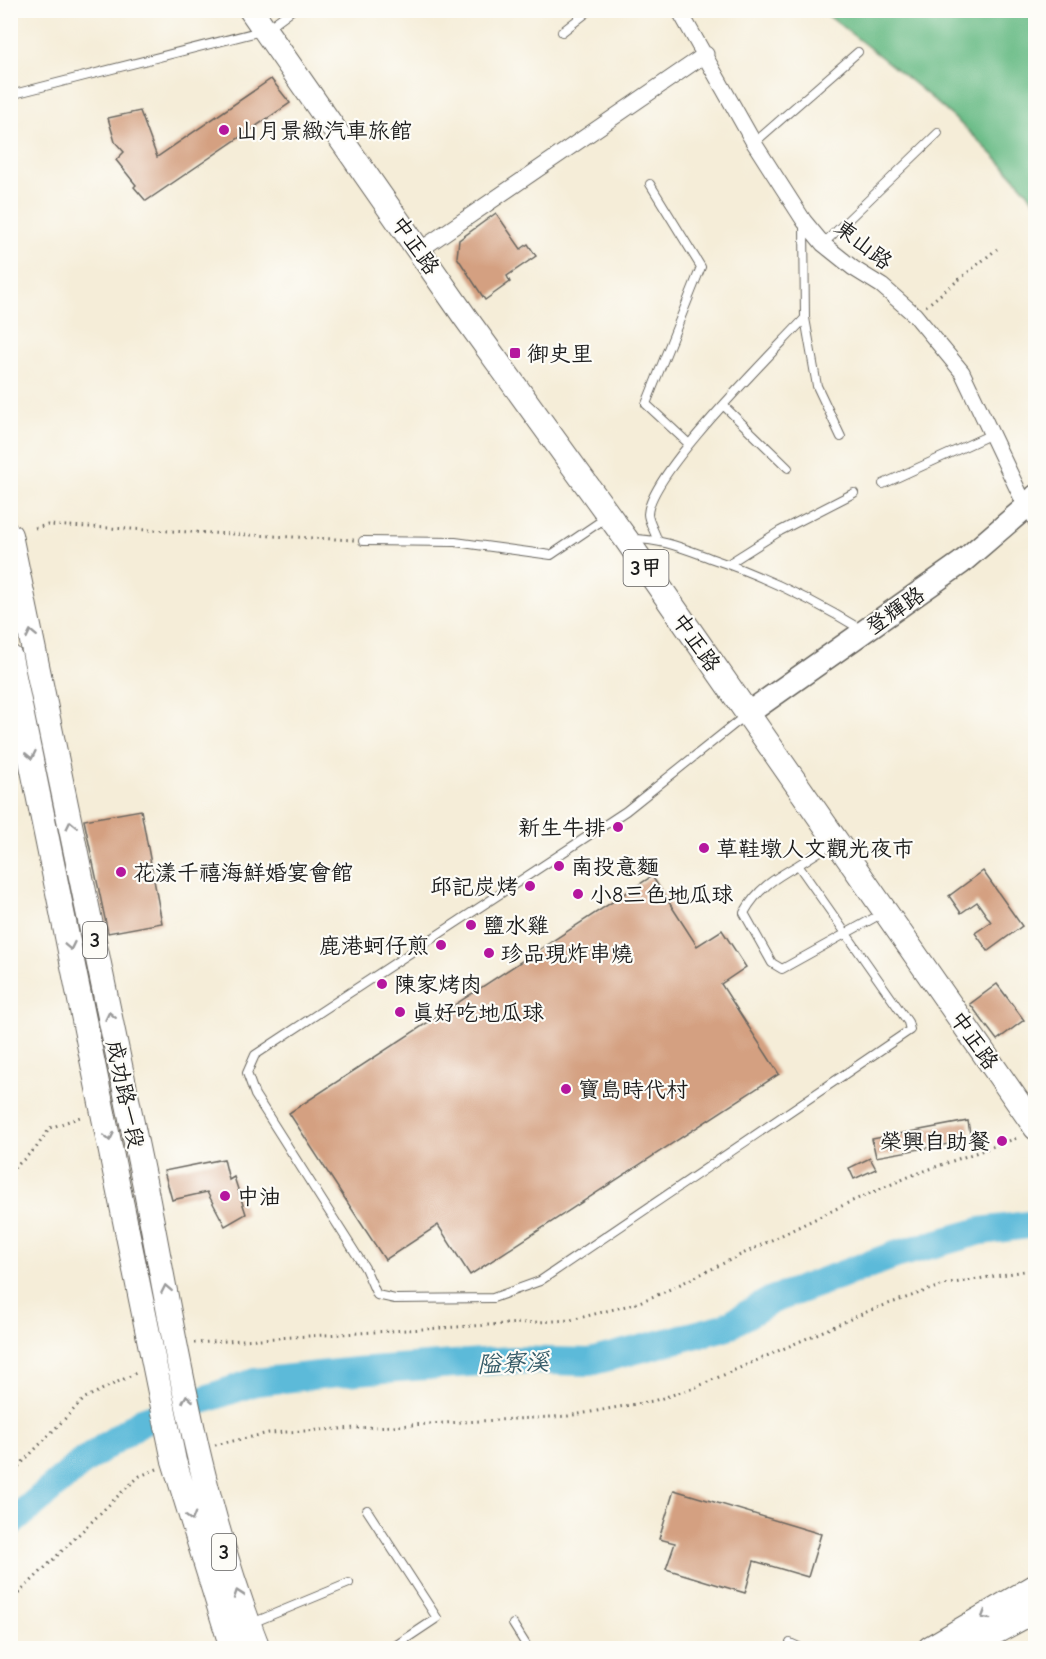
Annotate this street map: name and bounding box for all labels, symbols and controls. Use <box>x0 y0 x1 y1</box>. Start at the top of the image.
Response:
place label: 山月景緻汽車旅館 <box>236 118 412 144</box>
marker: 山月景緻汽車旅館 <box>217 123 231 137</box>
street label: 中正路 <box>386 211 445 280</box>
street label: 東山路 <box>829 214 897 275</box>
place label: 御史里 <box>527 341 593 367</box>
marker: 御史里 <box>508 346 522 360</box>
road number: 3甲 <box>624 550 668 586</box>
street label: 登輝路 <box>861 581 930 640</box>
street label: 中正路 <box>667 608 726 677</box>
one-way arrow <box>25 629 38 639</box>
one-way arrow <box>24 750 37 760</box>
place label: 新生牛排 <box>518 815 606 841</box>
one-way arrow <box>65 820 78 830</box>
marker: 新生牛排 <box>611 820 625 834</box>
place label: 草鞋墩人文觀光夜市 <box>716 836 914 862</box>
marker: 草鞋墩人文觀光夜市 <box>697 841 711 855</box>
place label: 南投意麵 <box>571 854 659 880</box>
marker: 南投意麵 <box>552 859 566 873</box>
place label: 花漾千禧海鮮婚宴會館 <box>133 860 353 886</box>
marker: 花漾千禧海鮮婚宴會館 <box>114 865 128 879</box>
place label: 邱記炭烤 <box>430 874 518 900</box>
marker: 邱記炭烤 <box>523 879 537 893</box>
place label: 小8三色地瓜球 <box>590 882 733 908</box>
marker: 小8三色地瓜球 <box>571 887 585 901</box>
place label: 鹽水雞 <box>483 913 549 939</box>
marker: 鹽水雞 <box>464 918 478 932</box>
road number: 3 <box>83 922 107 958</box>
place label: 鹿港蚵仔煎 <box>319 933 429 959</box>
marker: 鹿港蚵仔煎 <box>434 938 448 952</box>
one-way arrow <box>63 941 76 951</box>
place label: 珍品現炸串燒 <box>501 941 633 967</box>
marker: 珍品現炸串燒 <box>482 946 496 960</box>
place label: 陳家烤肉 <box>394 972 482 998</box>
marker: 陳家烤肉 <box>375 977 389 991</box>
place label: 真好吃地瓜球 <box>412 1000 544 1026</box>
marker: 真好吃地瓜球 <box>393 1005 407 1019</box>
street label: 中正路 <box>945 1006 1004 1075</box>
one-way arrow <box>104 1011 117 1021</box>
street label: 成功路一段 <box>101 1038 149 1151</box>
place label: 寶島時代村 <box>578 1077 688 1103</box>
marker: 寶島時代村 <box>559 1082 573 1096</box>
place label: 榮興自助餐 <box>880 1129 990 1155</box>
one-way arrow <box>102 1132 115 1142</box>
marker: 榮興自助餐 <box>995 1134 1009 1148</box>
place label: 中油 <box>237 1184 281 1210</box>
marker: 中油 <box>218 1189 232 1203</box>
one-way arrow <box>160 1284 173 1294</box>
water label: 隘寮溪 <box>477 1348 551 1378</box>
one-way arrow <box>181 1395 194 1405</box>
one-way arrow <box>183 1512 196 1522</box>
road number: 3 <box>212 1534 236 1570</box>
one-way arrow <box>232 1589 245 1600</box>
one-way arrow <box>981 1608 991 1620</box>

